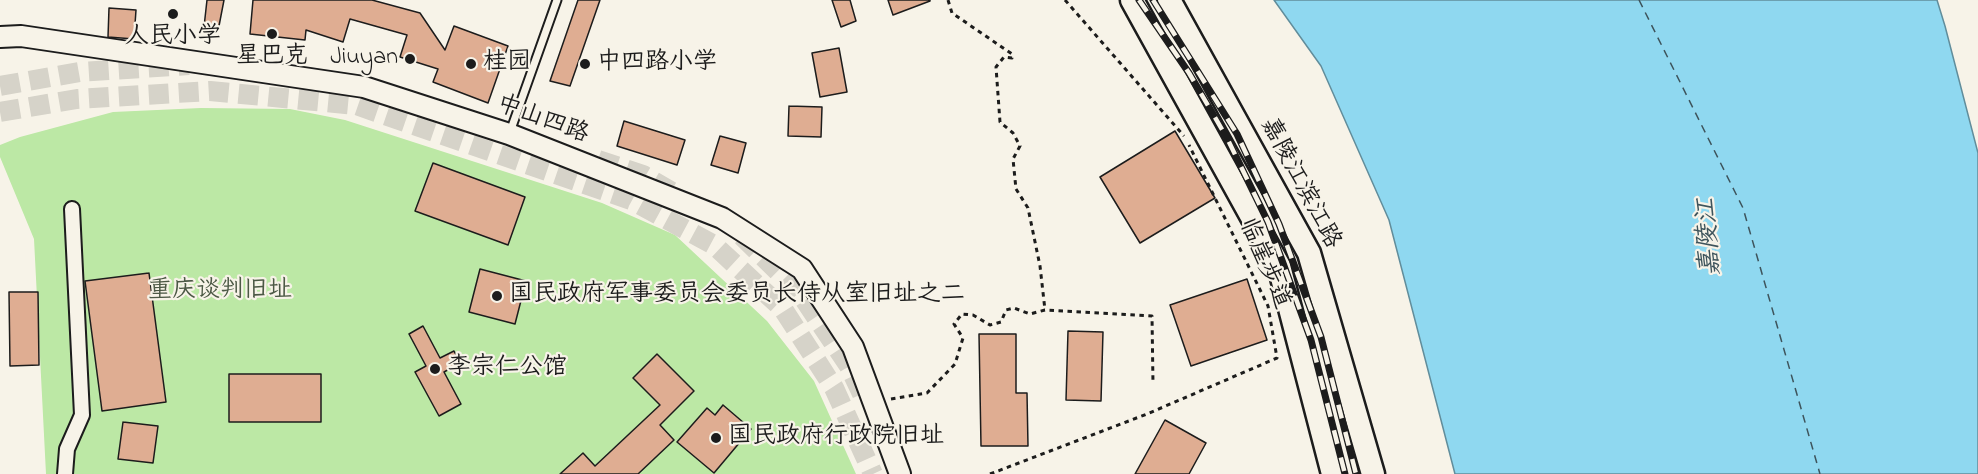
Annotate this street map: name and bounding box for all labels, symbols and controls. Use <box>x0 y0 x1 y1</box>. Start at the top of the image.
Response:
marker: 人民小学 <box>166 7 180 21</box>
place label: 人民小学 <box>125 24 221 52</box>
marker: 星巴克 <box>265 27 279 41</box>
place label: 星巴克 <box>236 44 308 72</box>
place label: Jiuyan <box>330 45 398 73</box>
place label: 桂园 <box>483 50 531 78</box>
place label: 中四路小学 <box>597 50 717 78</box>
marker: Jiuyan <box>403 52 417 66</box>
marker: 桂园 <box>464 57 478 71</box>
marker: 中四路小学 <box>578 57 592 71</box>
street label: 中山四路 <box>492 91 592 151</box>
street label: 嘉陵江滨江路 <box>1252 114 1346 254</box>
water label: 嘉陵江 <box>1693 197 1729 277</box>
street label: 临崖步道 <box>1231 214 1295 314</box>
park label: 重庆谈判旧址 <box>148 278 292 306</box>
place label: 国民政府军事委员会委员长侍从室旧址之二 <box>509 282 965 310</box>
marker: 国民政府军事委员会委员长侍从室旧址之二 <box>490 289 504 303</box>
place label: 李宗仁公馆 <box>447 355 567 383</box>
marker: 李宗仁公馆 <box>428 362 442 376</box>
place label: 国民政府行政院旧址 <box>728 424 944 452</box>
marker: 国民政府行政院旧址 <box>709 431 723 445</box>

